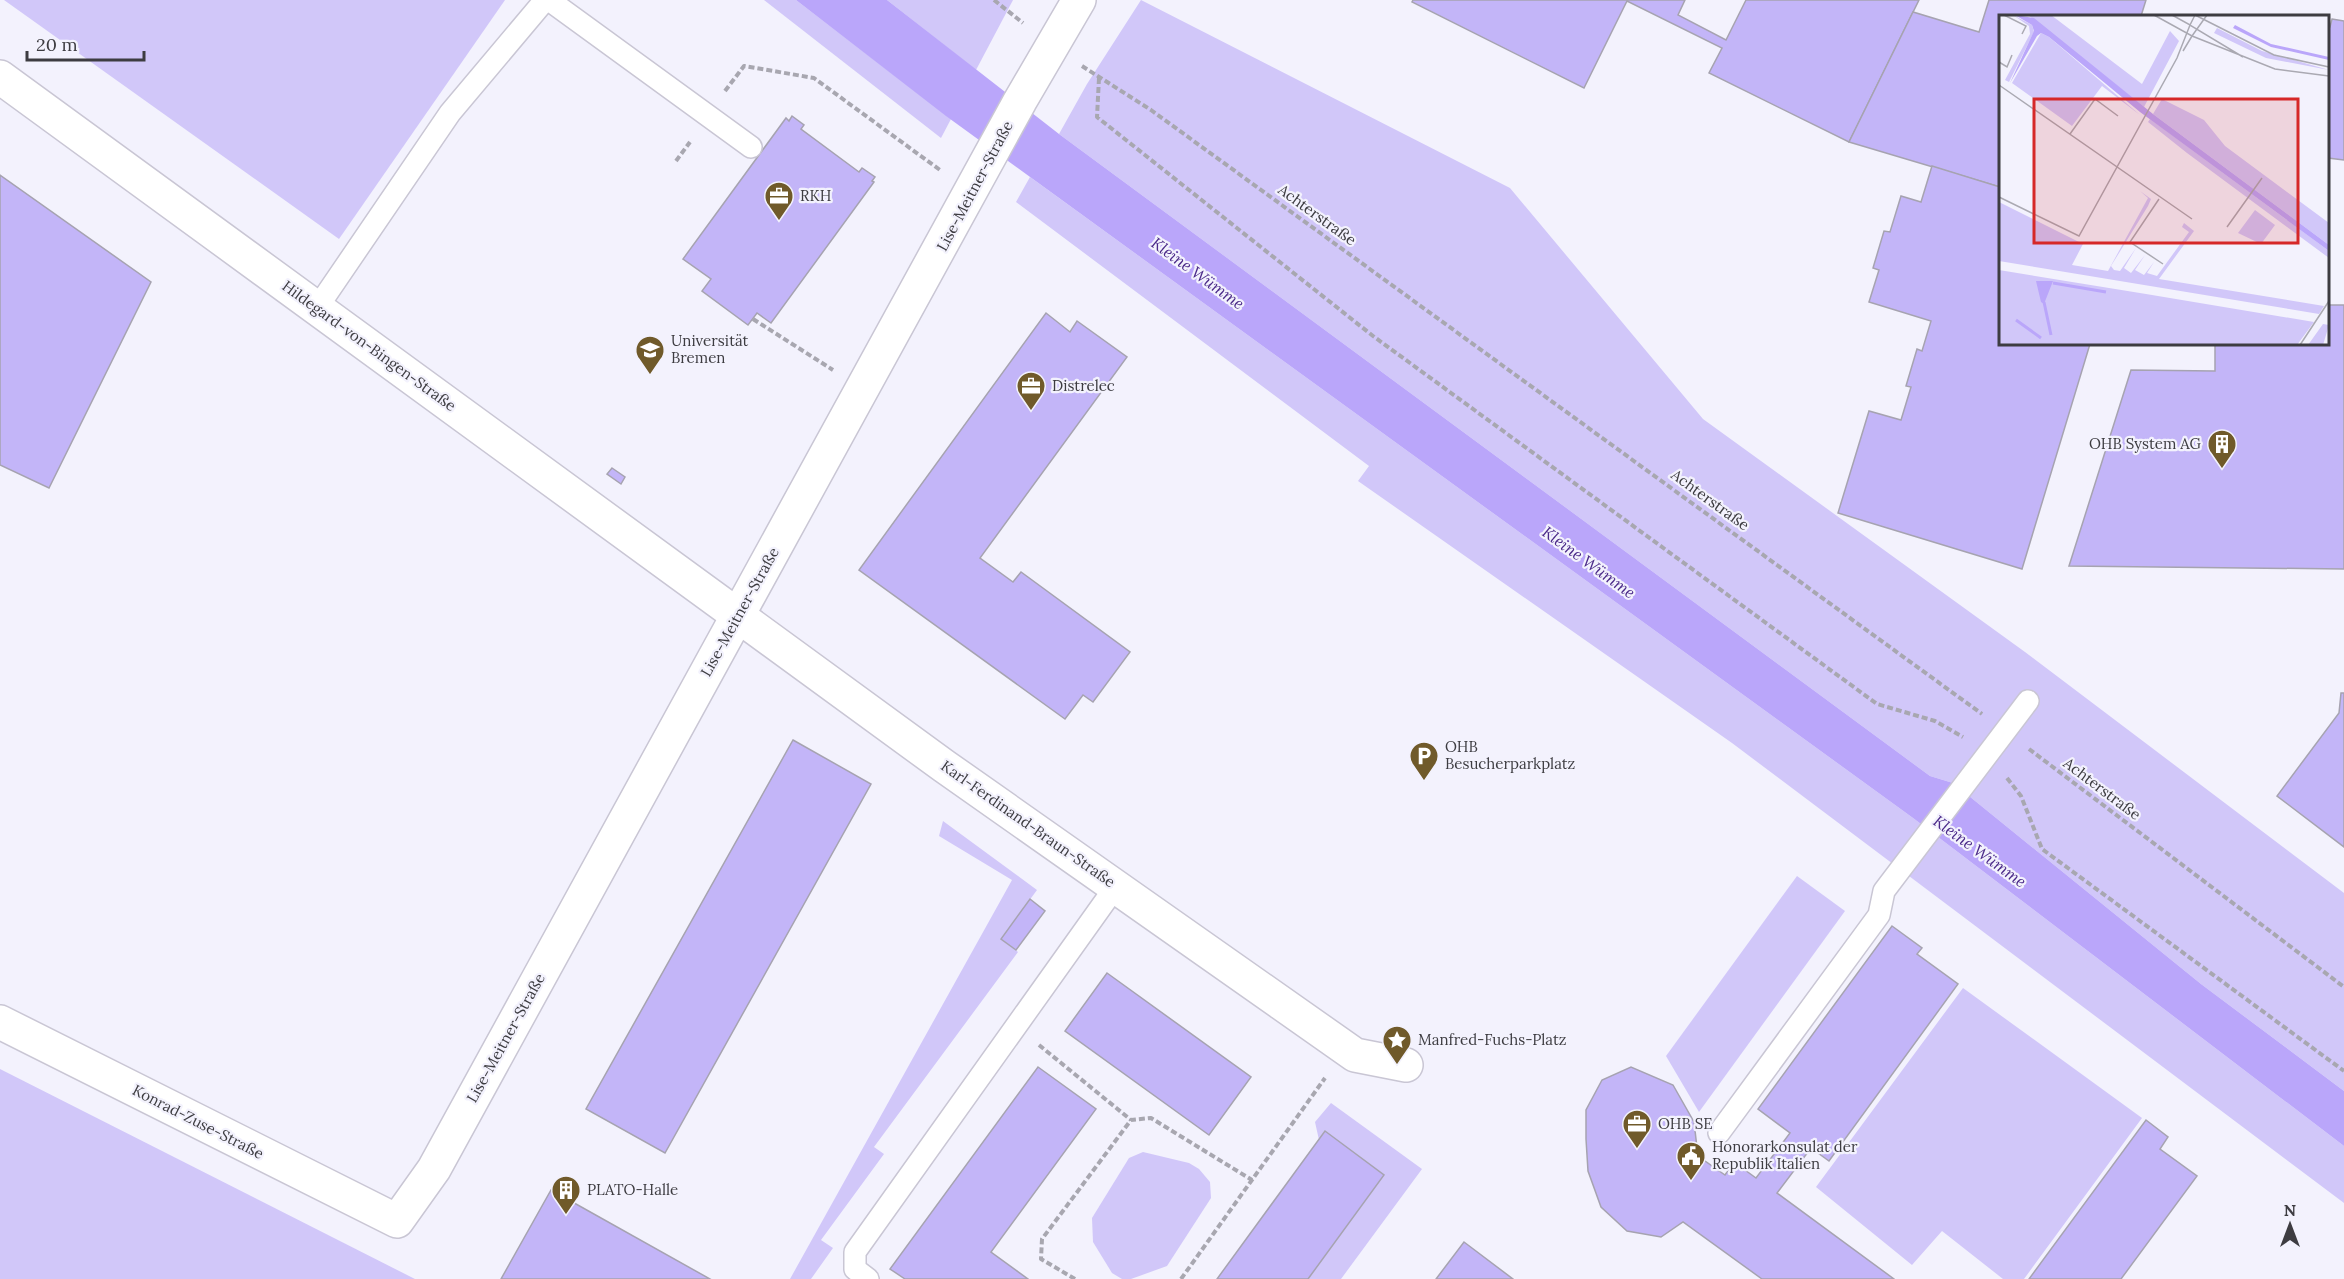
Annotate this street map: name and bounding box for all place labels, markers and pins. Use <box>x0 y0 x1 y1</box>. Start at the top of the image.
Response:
office icon: RKH <box>763 180 795 222</box>
place label: RKH <box>800 186 831 205</box>
place label: Universität Bremen <box>671 331 749 367</box>
school or university icon: Universität Bremen <box>634 334 666 376</box>
office icon: Distrelec <box>1015 370 1047 412</box>
place label: Distrelec <box>1052 376 1115 395</box>
building icon: OHB System AG <box>2206 428 2238 470</box>
place label: OHB System AG <box>2089 434 2202 453</box>
place label: OHB Besucherparkplatz <box>1445 737 1575 773</box>
parking icon: OHB Besucherparkplatz <box>1408 740 1440 782</box>
place icon: Manfred-Fuchs-Platz <box>1381 1024 1413 1066</box>
place label: Manfred-Fuchs-Platz <box>1418 1030 1566 1049</box>
office icon: OHB SE <box>1621 1108 1653 1150</box>
place label: OHB SE <box>1658 1114 1713 1133</box>
place label: Honorarkonsulat der Republik Italien <box>1712 1137 1858 1173</box>
public building icon: Honorarkonsulat der Republik Italien <box>1675 1140 1707 1182</box>
building icon: PLATO-Halle <box>550 1174 582 1216</box>
place label: PLATO-Halle <box>587 1180 678 1199</box>

